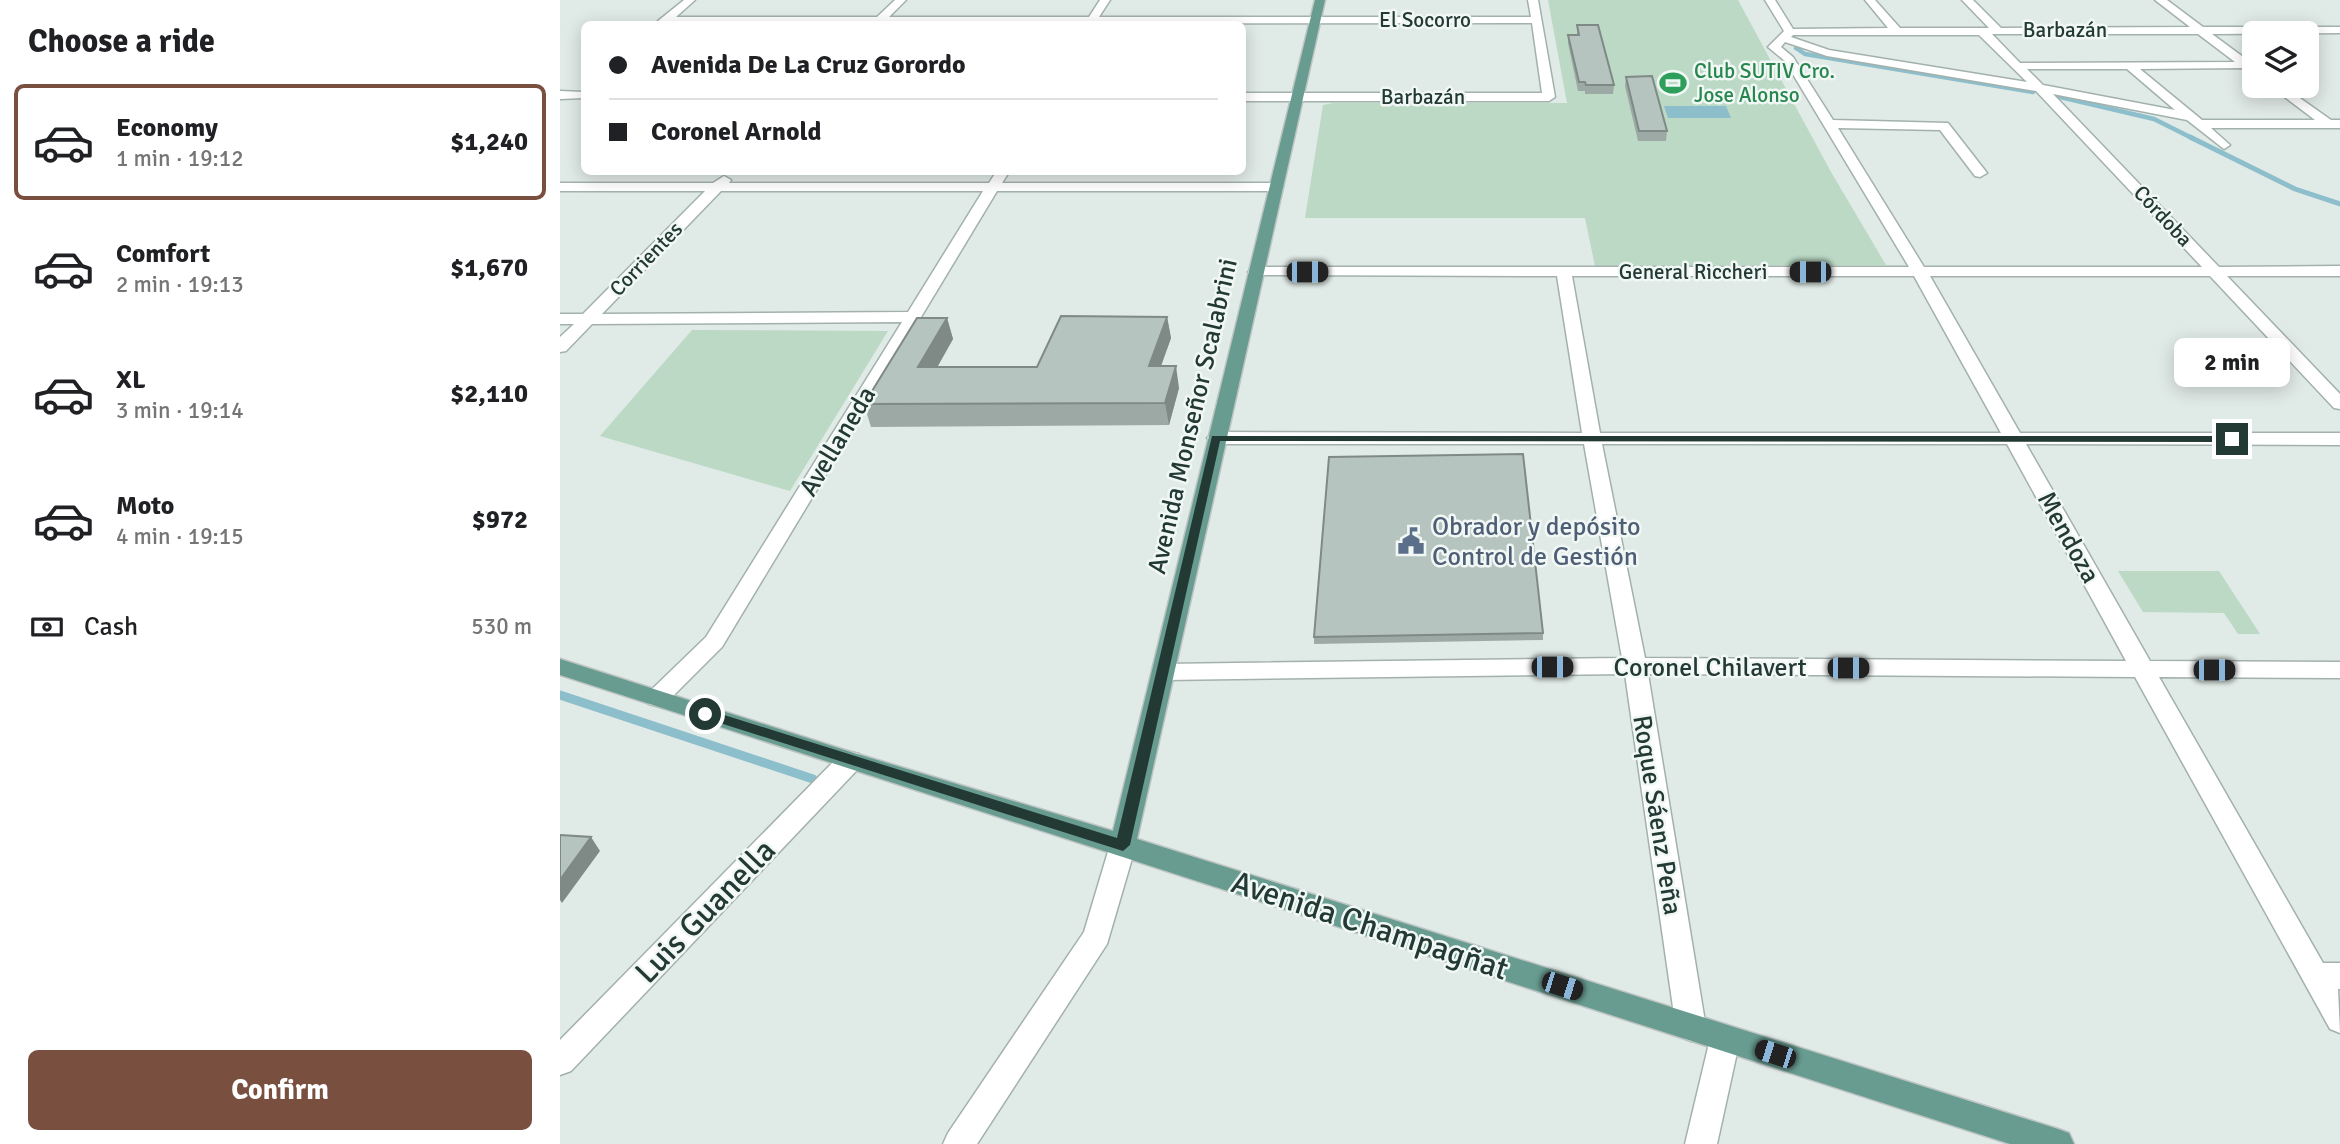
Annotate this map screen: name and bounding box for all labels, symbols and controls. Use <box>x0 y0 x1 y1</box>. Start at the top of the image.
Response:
street label: El Socorro <box>1379 7 1471 33</box>
street label: Barbazán <box>2023 17 2107 43</box>
map controls <box>2242 21 2319 98</box>
button: layers <box>2242 21 2319 98</box>
text: Choose a ride <box>28 22 215 61</box>
text: Avenida De La Cruz Gorordo <box>651 49 966 81</box>
place label: Club SUTIV Cro. Jose Alonso <box>1694 58 1835 108</box>
sports icon: Club SUTIV Cro. Jose Alonso <box>1658 68 1688 98</box>
street label: Barbazán <box>1381 84 1465 110</box>
icon: car <box>32 111 95 174</box>
text: Economy <box>116 112 218 144</box>
text: Coronel Arnold <box>651 116 821 148</box>
text: $1,240 <box>450 126 528 158</box>
text: 1 min · 19:12 <box>116 144 244 173</box>
street label: Córdoba <box>2128 180 2198 252</box>
street label: Corrientes <box>604 216 688 302</box>
icon: car <box>32 237 95 300</box>
text: Comfort <box>116 238 210 270</box>
text: $1,670 <box>450 252 528 284</box>
street label: Avenida Monseñor Scalabrini <box>1141 255 1245 577</box>
street label: General Riccheri <box>1619 259 1767 285</box>
car <box>1287 262 1329 283</box>
car <box>1790 262 1832 283</box>
text: 2 min · 19:13 <box>116 270 244 299</box>
callout: 2 min <box>2174 338 2290 386</box>
text: 2 min <box>2204 348 2260 377</box>
icon: car <box>32 363 95 426</box>
text: XL <box>116 364 146 396</box>
text: $2,110 <box>450 378 528 410</box>
street label: Avellaneda <box>793 381 883 502</box>
text: 3 min · 19:14 <box>116 396 244 425</box>
route end <box>2216 423 2248 455</box>
street label: Mendoza <box>2030 486 2106 589</box>
icon: car <box>32 489 95 552</box>
text: Moto <box>116 490 174 522</box>
text: $972 <box>472 504 528 536</box>
place label: Obrador y depósito Control de Gestión <box>1432 511 1641 573</box>
text: 4 min · 19:15 <box>116 522 244 551</box>
public building icon: Obrador y depósito Control de Gestión <box>1396 526 1426 556</box>
icon: cash <box>28 608 66 646</box>
text: Cash <box>84 611 138 643</box>
text: 530 m <box>471 612 532 641</box>
street label: Coronel Chilavert <box>1613 652 1807 684</box>
car <box>1532 657 1574 678</box>
car <box>1828 658 1870 679</box>
car <box>2194 660 2236 681</box>
route start <box>689 698 721 730</box>
street label: Roque Sáenz Peña <box>1625 713 1689 917</box>
street label: Luis Guanella <box>627 831 784 992</box>
street label: Avenida Champagñat <box>1227 862 1513 989</box>
car <box>1539 970 1586 1002</box>
car <box>1752 1038 1799 1070</box>
button: Confirm <box>28 1050 532 1130</box>

